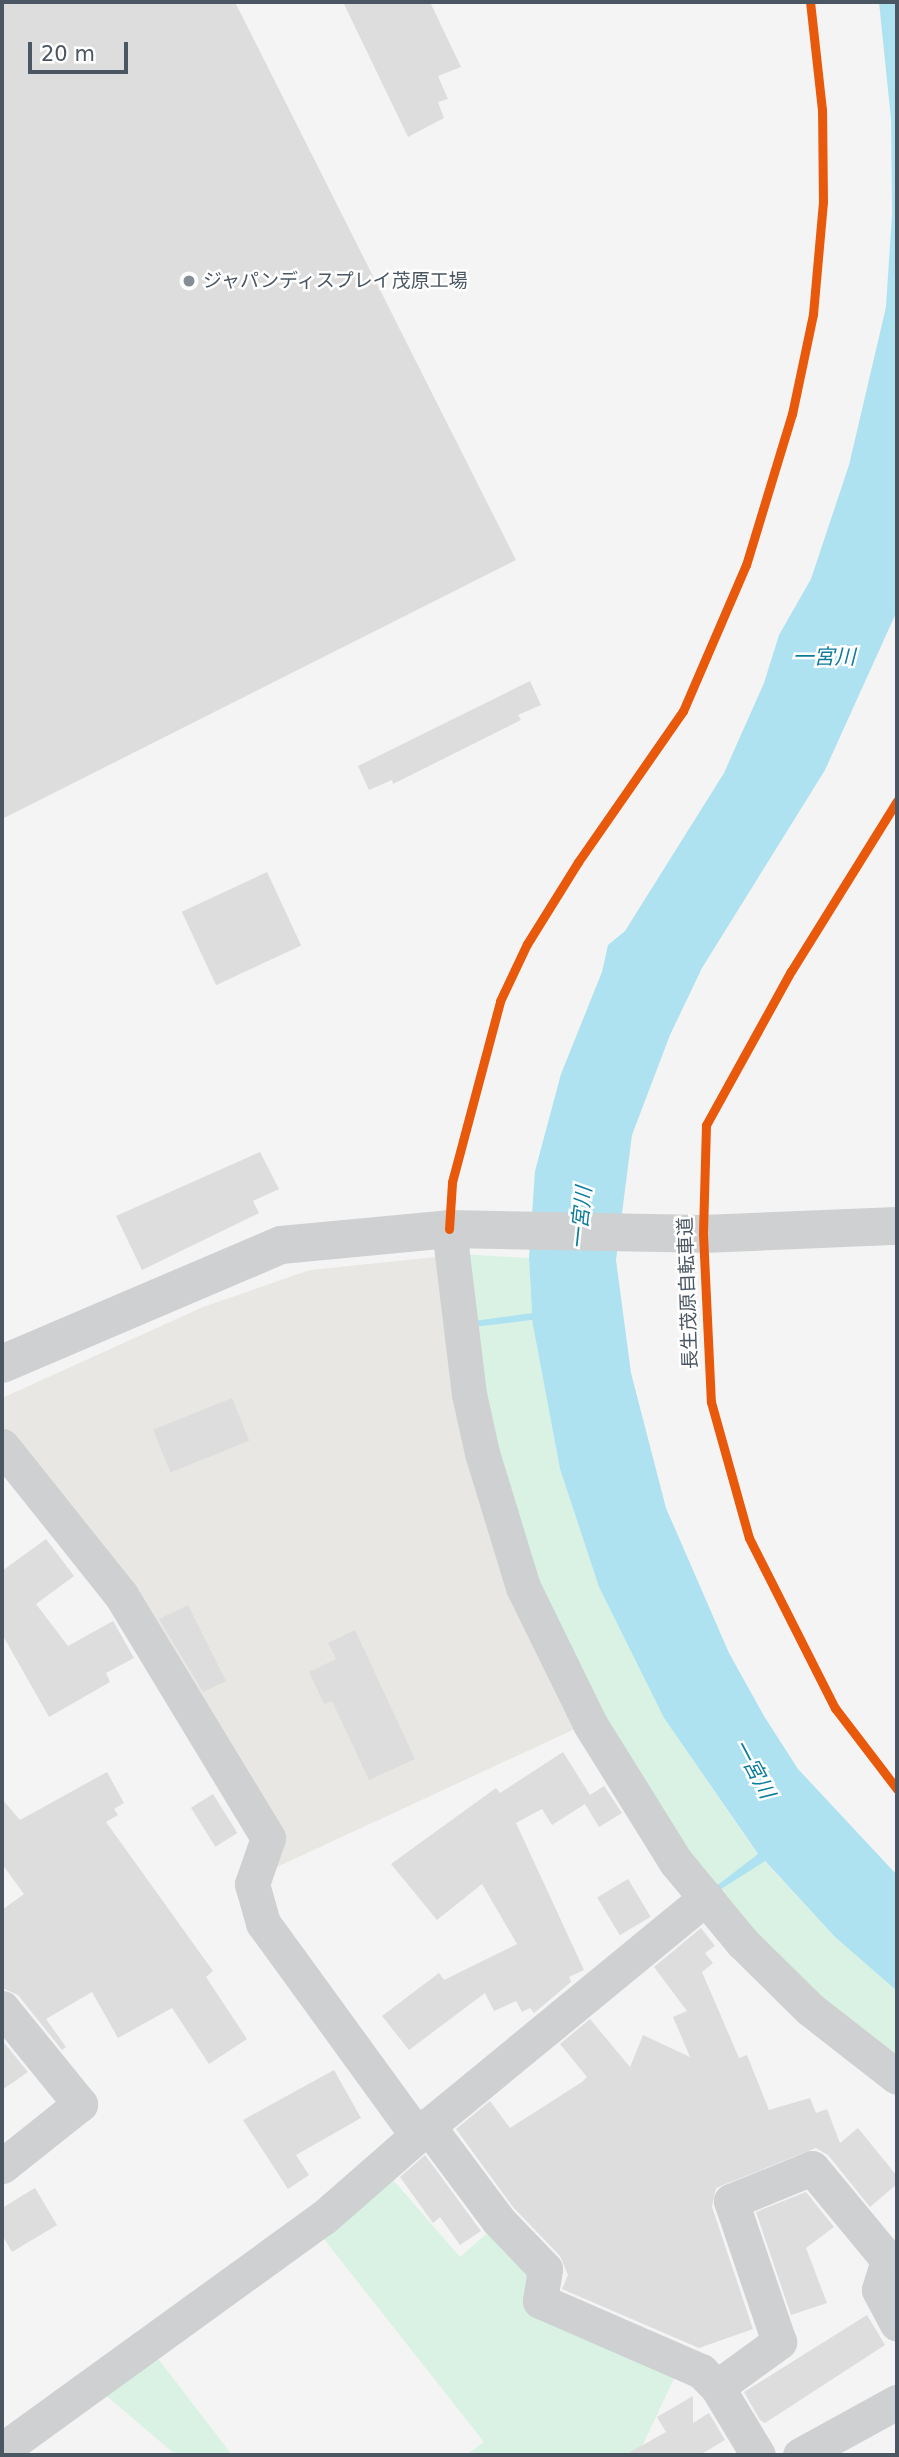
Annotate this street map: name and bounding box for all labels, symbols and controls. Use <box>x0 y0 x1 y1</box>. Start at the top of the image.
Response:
scale bar <box>32 28 131 72</box>
text: 20 m <box>41 42 95 66</box>
place label: ジャパンディスプレイ茂原工場 <box>203 270 469 292</box>
marker: ジャパンディスプレイ茂原工場 <box>181 273 197 289</box>
water label: 一宮川 <box>793 644 855 670</box>
water label: 一宮川 <box>565 1185 597 1251</box>
street label: 長生茂原自転車道 <box>674 1217 702 1369</box>
water label: 一宮川 <box>728 1735 780 1803</box>

